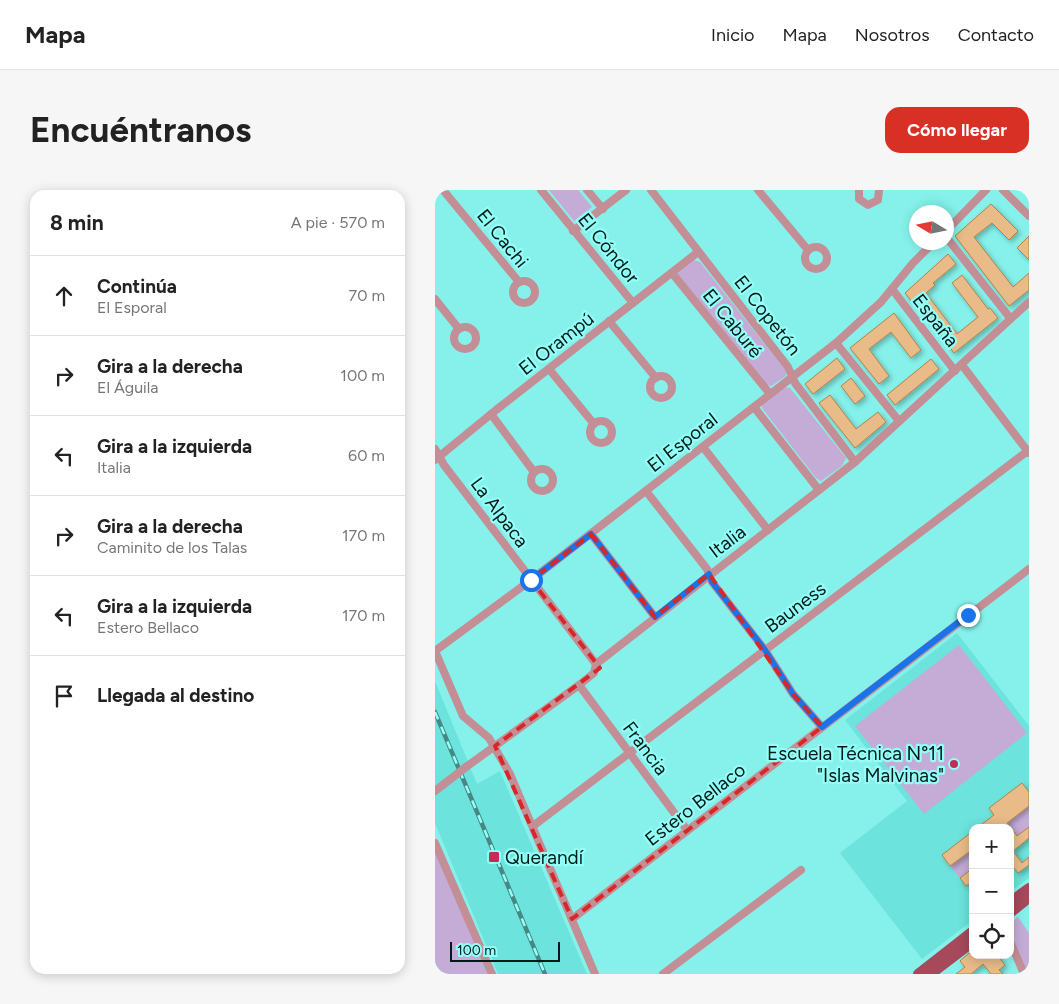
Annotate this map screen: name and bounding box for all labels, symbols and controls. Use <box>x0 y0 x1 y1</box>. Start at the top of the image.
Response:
text: Mapa <box>25 20 86 49</box>
text: Inicio <box>711 24 755 46</box>
text: Mapa <box>783 24 827 46</box>
text: Nosotros <box>855 24 930 46</box>
text: Contacto <box>958 24 1034 46</box>
button: Cómo llegar <box>885 107 1029 153</box>
text: Encuéntranos <box>30 109 251 151</box>
street label: El Cachi <box>472 204 533 272</box>
north arrow <box>909 205 954 250</box>
street label: El Cóndor <box>573 208 644 289</box>
text: 8 min <box>50 210 104 235</box>
text: A pie · 570 m <box>291 213 385 232</box>
street label: El Copetón <box>729 271 806 360</box>
text: Continúa <box>97 275 177 298</box>
icon: ahead <box>50 282 78 310</box>
street label: El Caburé <box>698 284 767 362</box>
text: 70 m <box>349 286 385 305</box>
street label: España <box>908 289 964 352</box>
text: El Esporal <box>97 298 167 317</box>
street label: El Orampú <box>514 307 598 380</box>
text: Gira a la derecha <box>97 355 243 378</box>
icon: right <box>50 362 78 390</box>
text: 100 m <box>340 366 385 385</box>
text: El Águila <box>97 378 159 397</box>
street label: El Esporal <box>643 408 722 477</box>
text: Gira a la izquierda <box>97 435 252 458</box>
icon: left <box>50 442 78 470</box>
text: 60 m <box>348 446 385 465</box>
text: Italia <box>97 458 131 477</box>
street label: La Alpaca <box>466 473 534 552</box>
text: Gira a la derecha <box>97 515 243 538</box>
street label: Italia <box>704 520 750 563</box>
icon: right <box>50 522 78 550</box>
text: 170 m <box>342 526 385 545</box>
text: Caminito de los Talas <box>97 538 247 557</box>
route start <box>520 569 543 592</box>
street label: Bauness <box>760 577 831 638</box>
text: Gira a la izquierda <box>97 595 252 618</box>
icon: left <box>50 602 78 630</box>
route end <box>957 604 980 627</box>
text: 170 m <box>342 606 385 625</box>
text: Estero Bellaco <box>97 618 199 637</box>
icon: arrive <box>50 682 78 710</box>
text: Llegada al destino <box>97 684 254 707</box>
street label: Francia <box>618 717 673 780</box>
place label: Escuela Técnica N°11 "Islas Malvinas" <box>767 742 944 787</box>
street label: Estero Bellaco <box>641 758 750 851</box>
marker: Escuela Técnica N°11 "Islas Malvinas" <box>948 758 960 770</box>
map controls <box>969 824 1014 959</box>
button: + <box>969 824 1014 869</box>
place label: Querandí <box>505 846 585 869</box>
marker: Querandí <box>487 850 501 864</box>
button: − <box>969 869 1014 914</box>
button: locate <box>969 914 1014 959</box>
scale bar <box>450 939 560 962</box>
text: 100 m <box>457 942 496 959</box>

